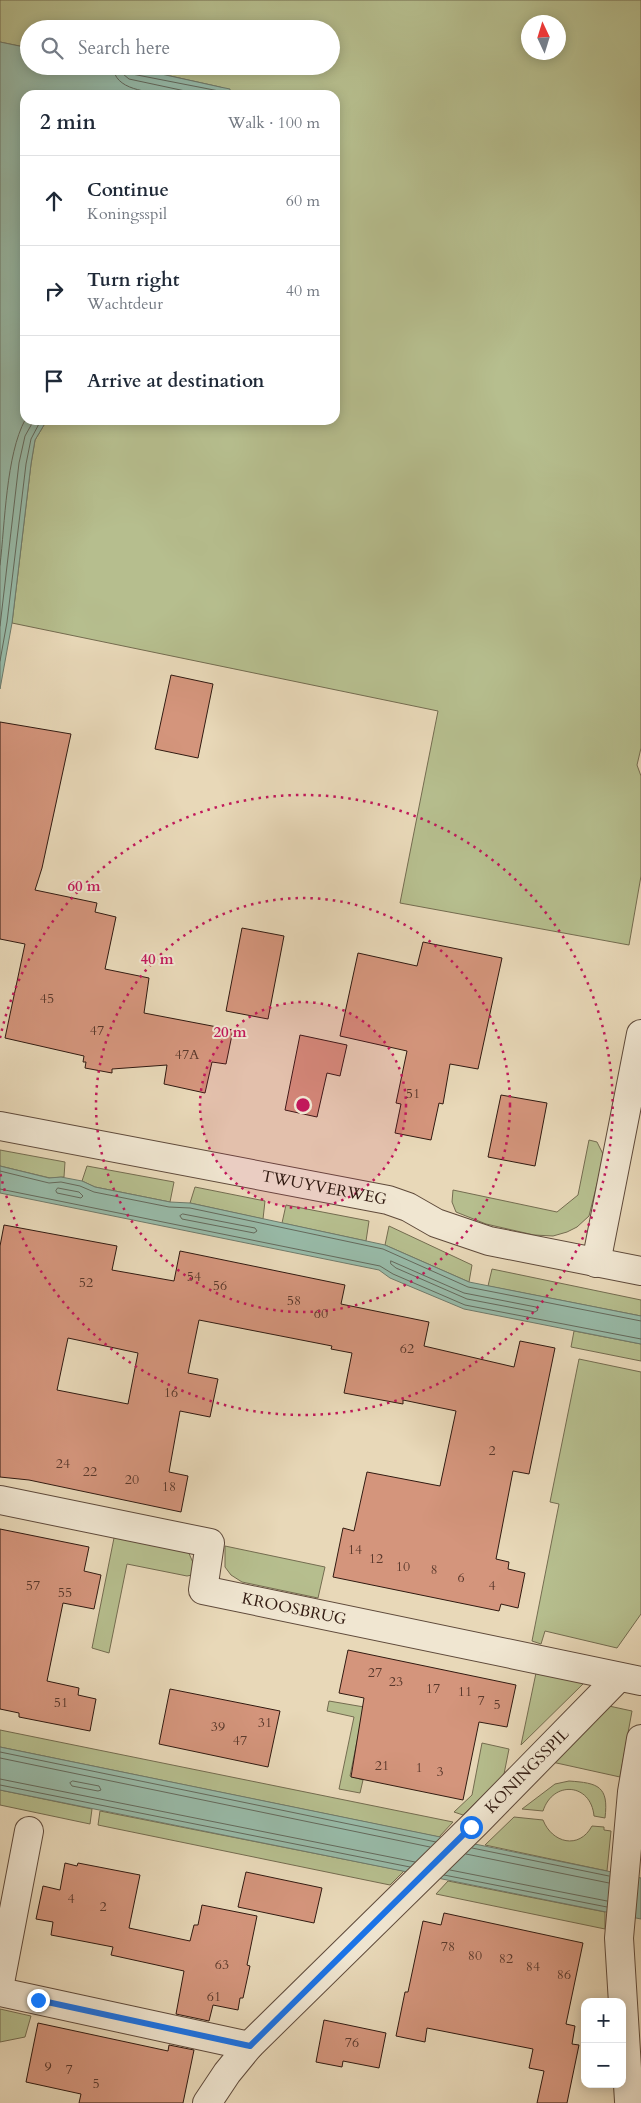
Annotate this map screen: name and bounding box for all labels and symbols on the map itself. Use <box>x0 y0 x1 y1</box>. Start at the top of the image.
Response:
north arrow <box>521 15 566 60</box>
text: 60 m <box>67 876 101 896</box>
text: 40 m <box>140 949 174 969</box>
house number: 45 <box>40 989 54 1008</box>
house number: 47 <box>90 1021 104 1040</box>
text: 20 m <box>213 1022 247 1042</box>
house number: 47A <box>175 1045 199 1064</box>
house number: 51 <box>406 1084 420 1103</box>
centre of rings <box>294 1096 312 1114</box>
street label: TWUYVERWEG <box>260 1165 389 1211</box>
house number: 54 <box>187 1267 201 1286</box>
house number: 52 <box>79 1273 93 1292</box>
house number: 56 <box>213 1276 227 1295</box>
house number: 58 <box>287 1291 301 1310</box>
house number: 60 <box>314 1304 328 1323</box>
house number: 62 <box>400 1339 414 1358</box>
house number: 16 <box>164 1383 178 1402</box>
house number: 2 <box>488 1441 496 1460</box>
house number: 24 <box>56 1454 70 1473</box>
house number: 22 <box>83 1462 97 1481</box>
house number: 20 <box>125 1470 139 1489</box>
house number: 18 <box>162 1477 176 1496</box>
house number: 14 <box>348 1540 362 1559</box>
house number: 12 <box>369 1549 383 1568</box>
house number: 10 <box>396 1557 410 1576</box>
house number: 8 <box>430 1560 438 1579</box>
house number: 6 <box>457 1568 465 1587</box>
house number: 57 <box>26 1576 40 1595</box>
house number: 4 <box>488 1576 496 1595</box>
house number: 55 <box>58 1583 72 1602</box>
street label: KROOSBRUG <box>240 1587 349 1631</box>
house number: 27 <box>368 1663 382 1682</box>
house number: 23 <box>389 1672 403 1691</box>
house number: 17 <box>426 1679 440 1698</box>
house number: 11 <box>458 1682 472 1701</box>
house number: 7 <box>477 1691 485 1710</box>
house number: 51 <box>54 1693 68 1712</box>
house number: 5 <box>493 1695 501 1714</box>
house number: 31 <box>258 1713 272 1732</box>
house number: 39 <box>211 1717 225 1736</box>
street label: KONINGSSPIL <box>480 1723 574 1819</box>
house number: 47 <box>233 1731 247 1750</box>
house number: 21 <box>375 1756 389 1775</box>
house number: 1 <box>415 1758 423 1777</box>
house number: 3 <box>436 1762 444 1781</box>
route start <box>460 1816 483 1839</box>
house number: 4 <box>67 1889 75 1908</box>
house number: 2 <box>99 1897 107 1916</box>
house number: 78 <box>441 1937 455 1956</box>
house number: 80 <box>468 1946 482 1965</box>
house number: 82 <box>499 1949 513 1968</box>
house number: 63 <box>215 1955 229 1974</box>
house number: 84 <box>526 1957 540 1976</box>
house number: 86 <box>557 1965 571 1984</box>
house number: 61 <box>207 1987 221 2006</box>
route end <box>27 1989 50 2012</box>
house number: 76 <box>345 2033 359 2052</box>
house number: 9 <box>44 2057 52 2076</box>
house number: 7 <box>65 2060 73 2079</box>
house number: 5 <box>92 2074 100 2093</box>

